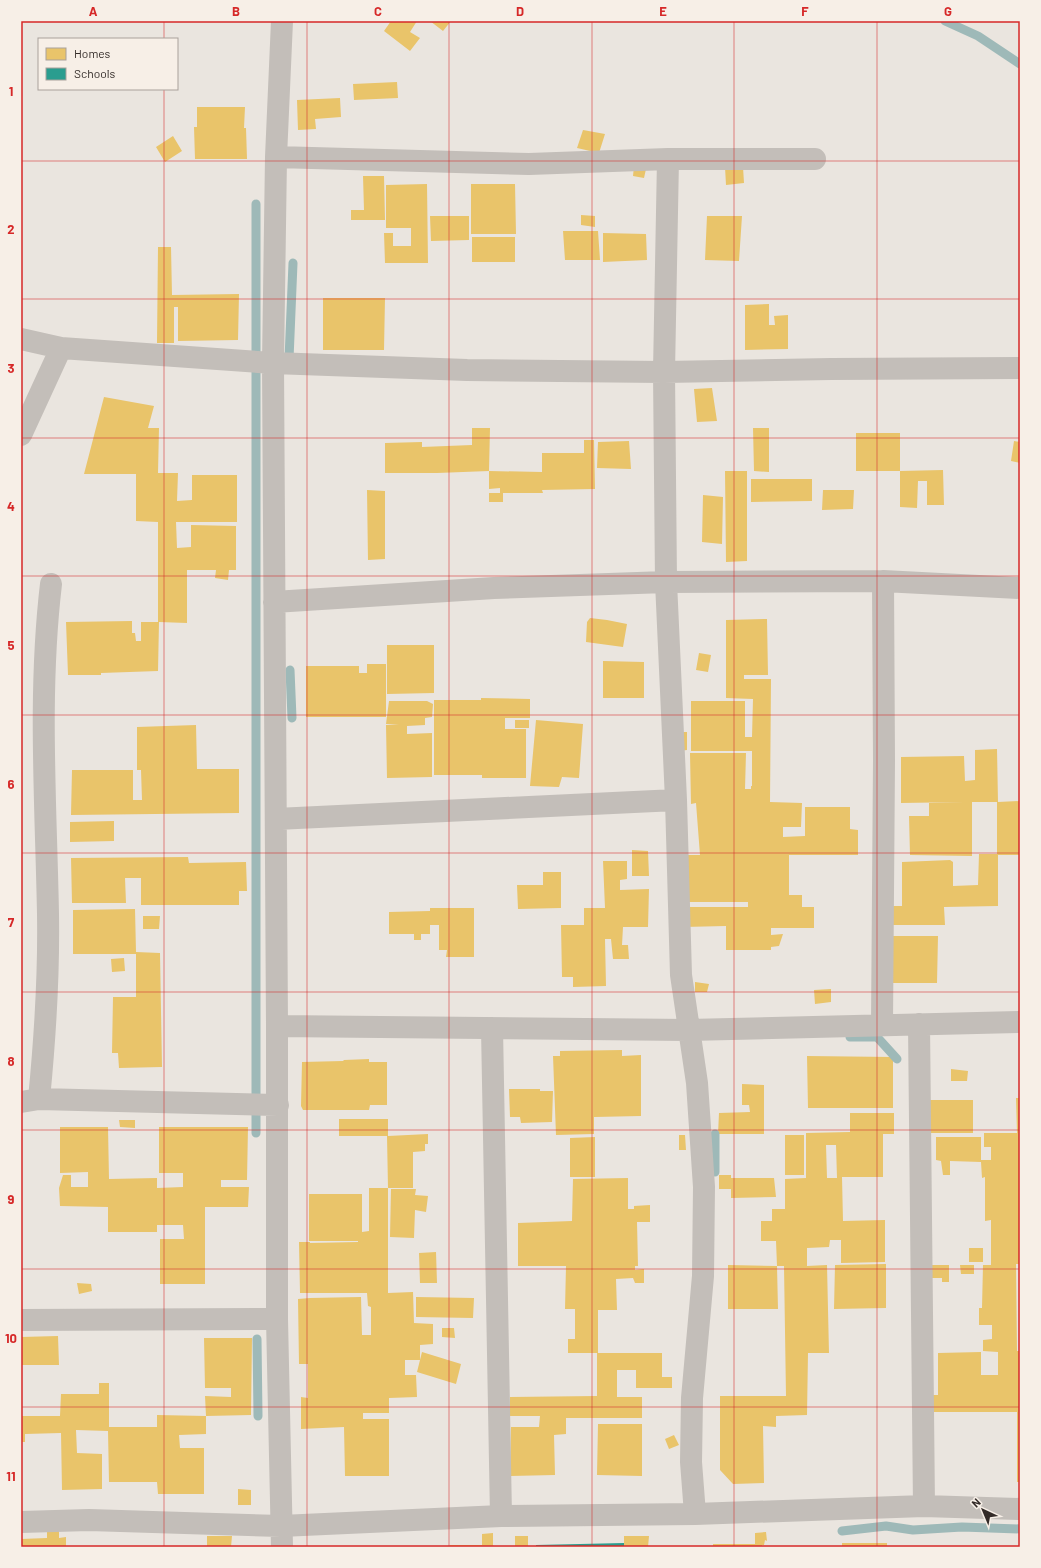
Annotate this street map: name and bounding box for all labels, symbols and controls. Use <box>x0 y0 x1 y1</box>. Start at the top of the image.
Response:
text: A <box>89 3 98 19</box>
text: B <box>232 3 240 19</box>
text: C <box>374 3 382 19</box>
text: D <box>516 3 524 19</box>
text: E <box>659 3 667 19</box>
text: F <box>801 3 809 19</box>
text: G <box>944 3 952 19</box>
legend <box>38 38 178 90</box>
text: Homes <box>74 46 111 60</box>
text: Schools <box>74 66 115 80</box>
text: 1 <box>9 83 13 99</box>
text: 2 <box>7 221 15 237</box>
text: 3 <box>7 360 15 376</box>
text: 4 <box>7 498 15 514</box>
text: 5 <box>7 637 15 653</box>
text: 6 <box>8 776 15 792</box>
text: 7 <box>8 914 15 930</box>
text: 8 <box>7 1053 15 1069</box>
text: 9 <box>8 1191 15 1207</box>
text: 10 <box>5 1330 17 1346</box>
text: 11 <box>6 1468 16 1484</box>
north arrow <box>963 1490 1003 1530</box>
text: N <box>969 1495 983 1510</box>

